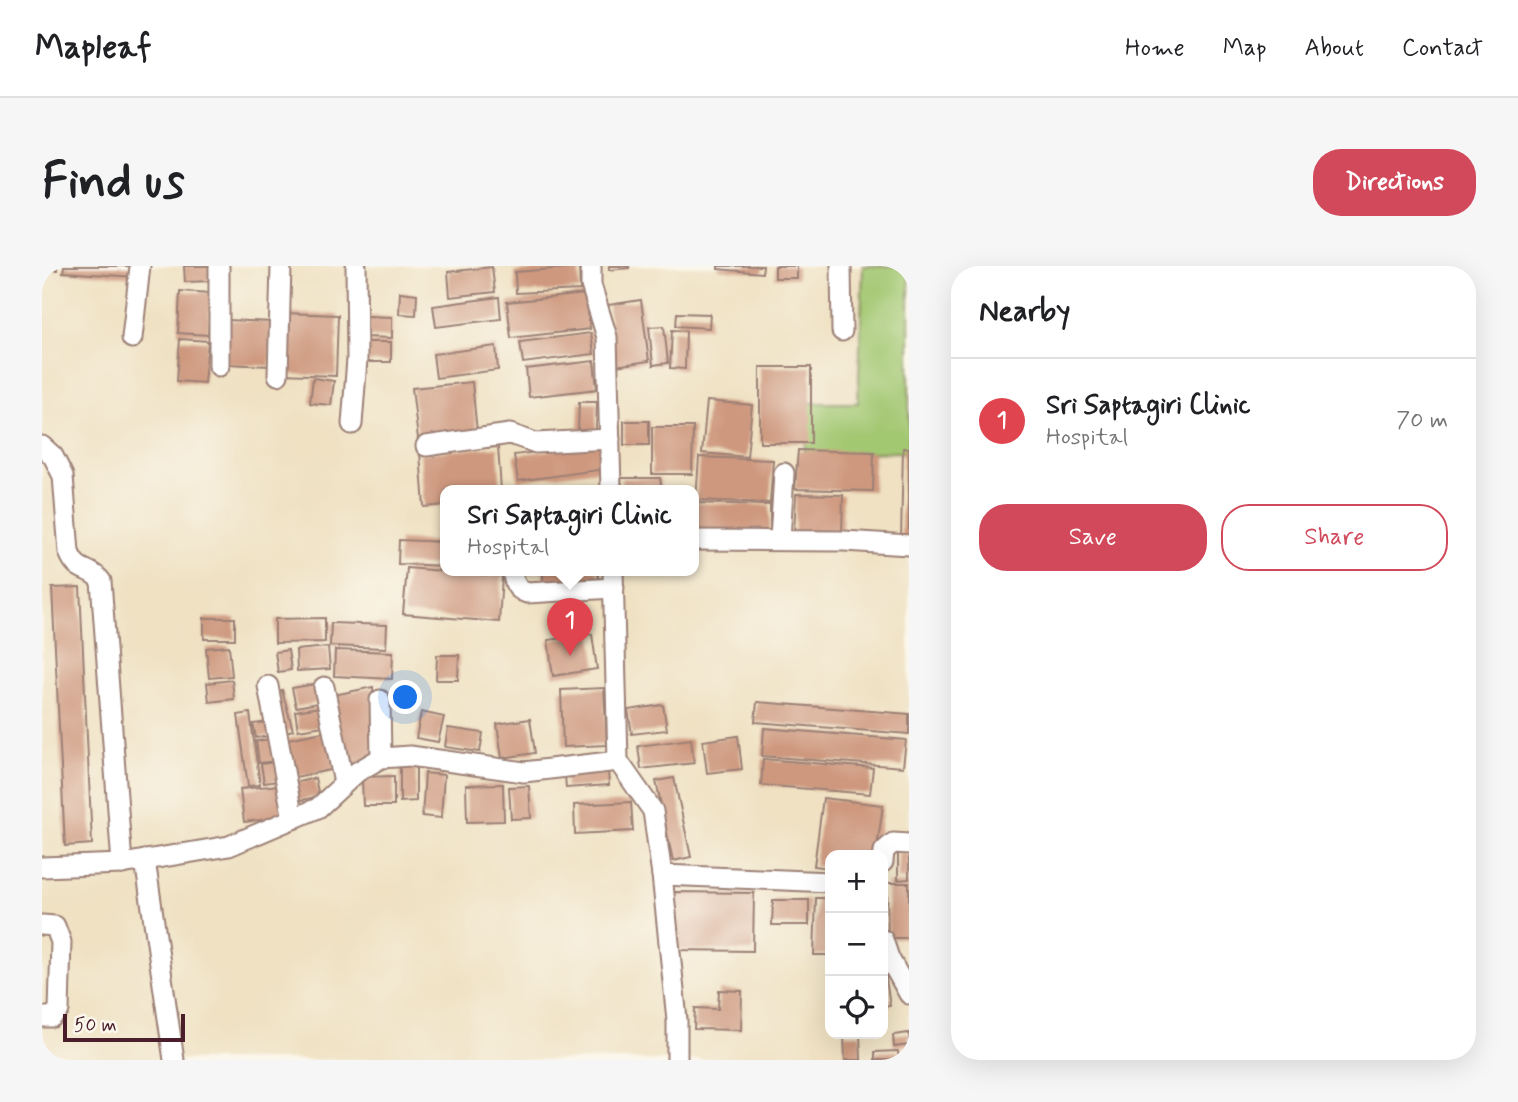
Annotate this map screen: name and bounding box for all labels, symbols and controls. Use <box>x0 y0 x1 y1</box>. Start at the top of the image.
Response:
text: Mapleaf <box>35 26 151 70</box>
text: Home <box>1125 33 1185 64</box>
text: Map <box>1223 33 1267 64</box>
text: About <box>1305 33 1364 64</box>
text: Contact <box>1402 33 1483 64</box>
button: Directions <box>1313 149 1476 216</box>
text: Find us <box>42 150 185 215</box>
text: Nearby <box>979 292 1070 331</box>
text: Sri Saptagiri Clinic <box>1046 389 1250 423</box>
text: 1 <box>997 406 1007 436</box>
text: 70 m <box>1396 406 1448 436</box>
text: Hospital <box>1046 423 1128 453</box>
popup <box>440 485 699 576</box>
text: Sri Saptagiri Clinic <box>467 499 672 533</box>
button: Save <box>979 504 1207 571</box>
button: Share <box>1221 504 1448 571</box>
text: Hospital <box>467 533 549 563</box>
pin: 1 <box>547 598 593 656</box>
your location <box>388 680 422 714</box>
map controls <box>825 850 888 1039</box>
button: + <box>825 850 888 913</box>
button: − <box>825 913 888 976</box>
button: locate <box>825 976 888 1039</box>
scale bar <box>63 1011 186 1043</box>
text: 50 m <box>74 1013 117 1038</box>

